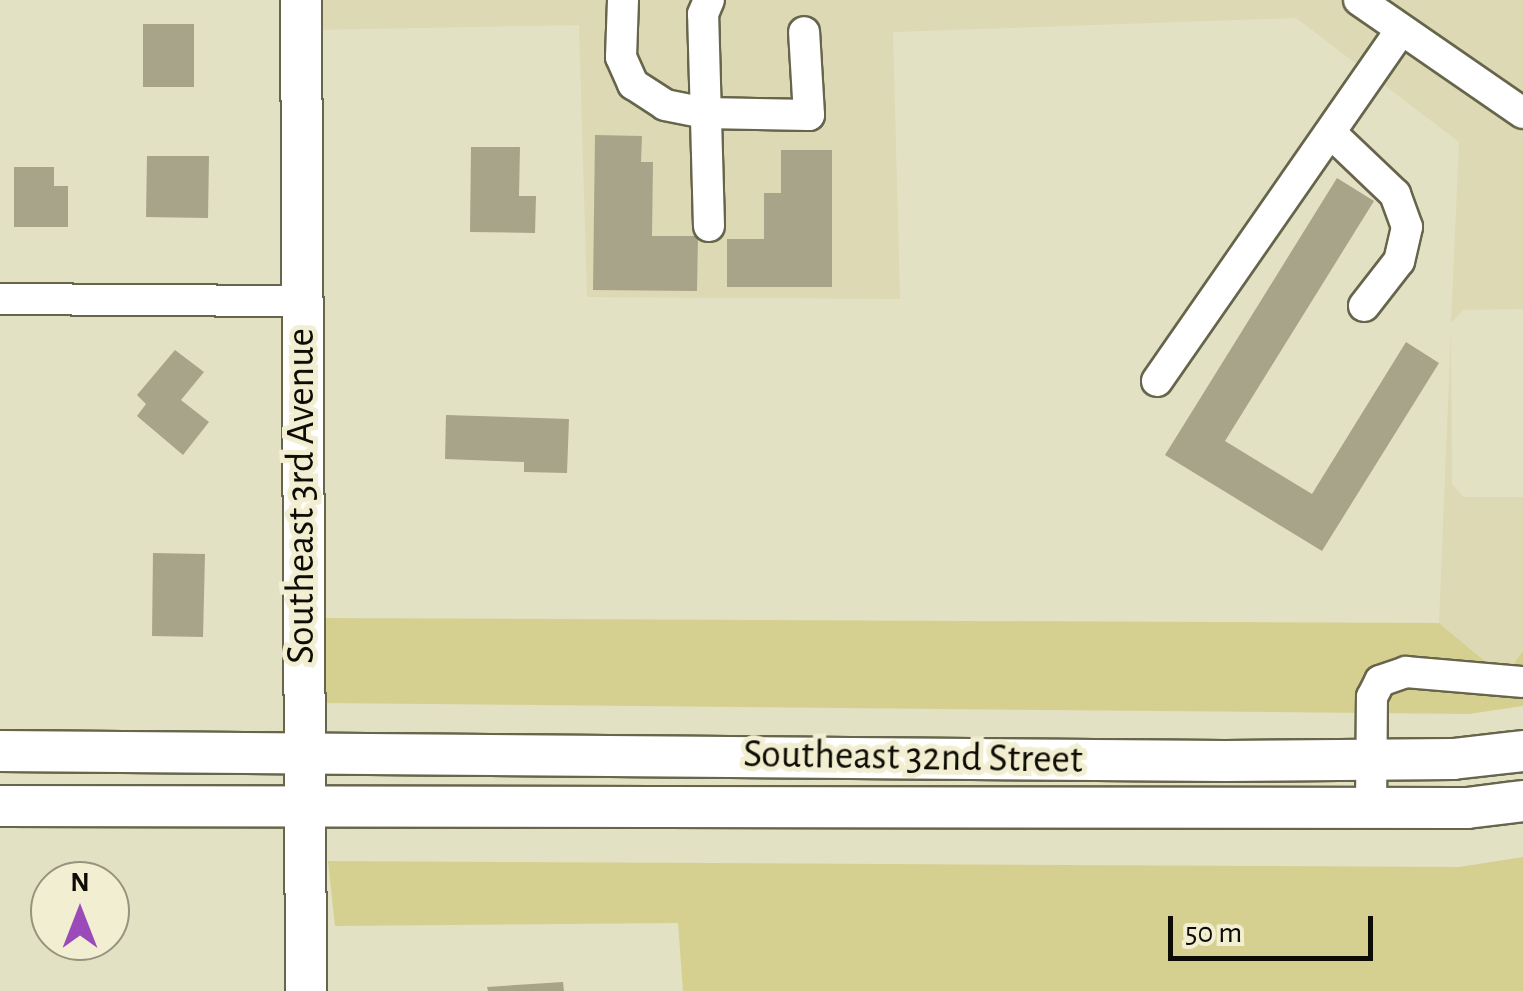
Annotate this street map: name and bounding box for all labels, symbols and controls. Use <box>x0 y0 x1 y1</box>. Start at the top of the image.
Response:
street label: Southeast 3rd Avenue <box>277 328 325 664</box>
street label: Southeast 32nd Street <box>743 730 1083 784</box>
north arrow <box>30 861 130 961</box>
text: N <box>70 869 90 897</box>
scale bar <box>1173 896 1378 958</box>
text: 50 m <box>1185 918 1242 948</box>

